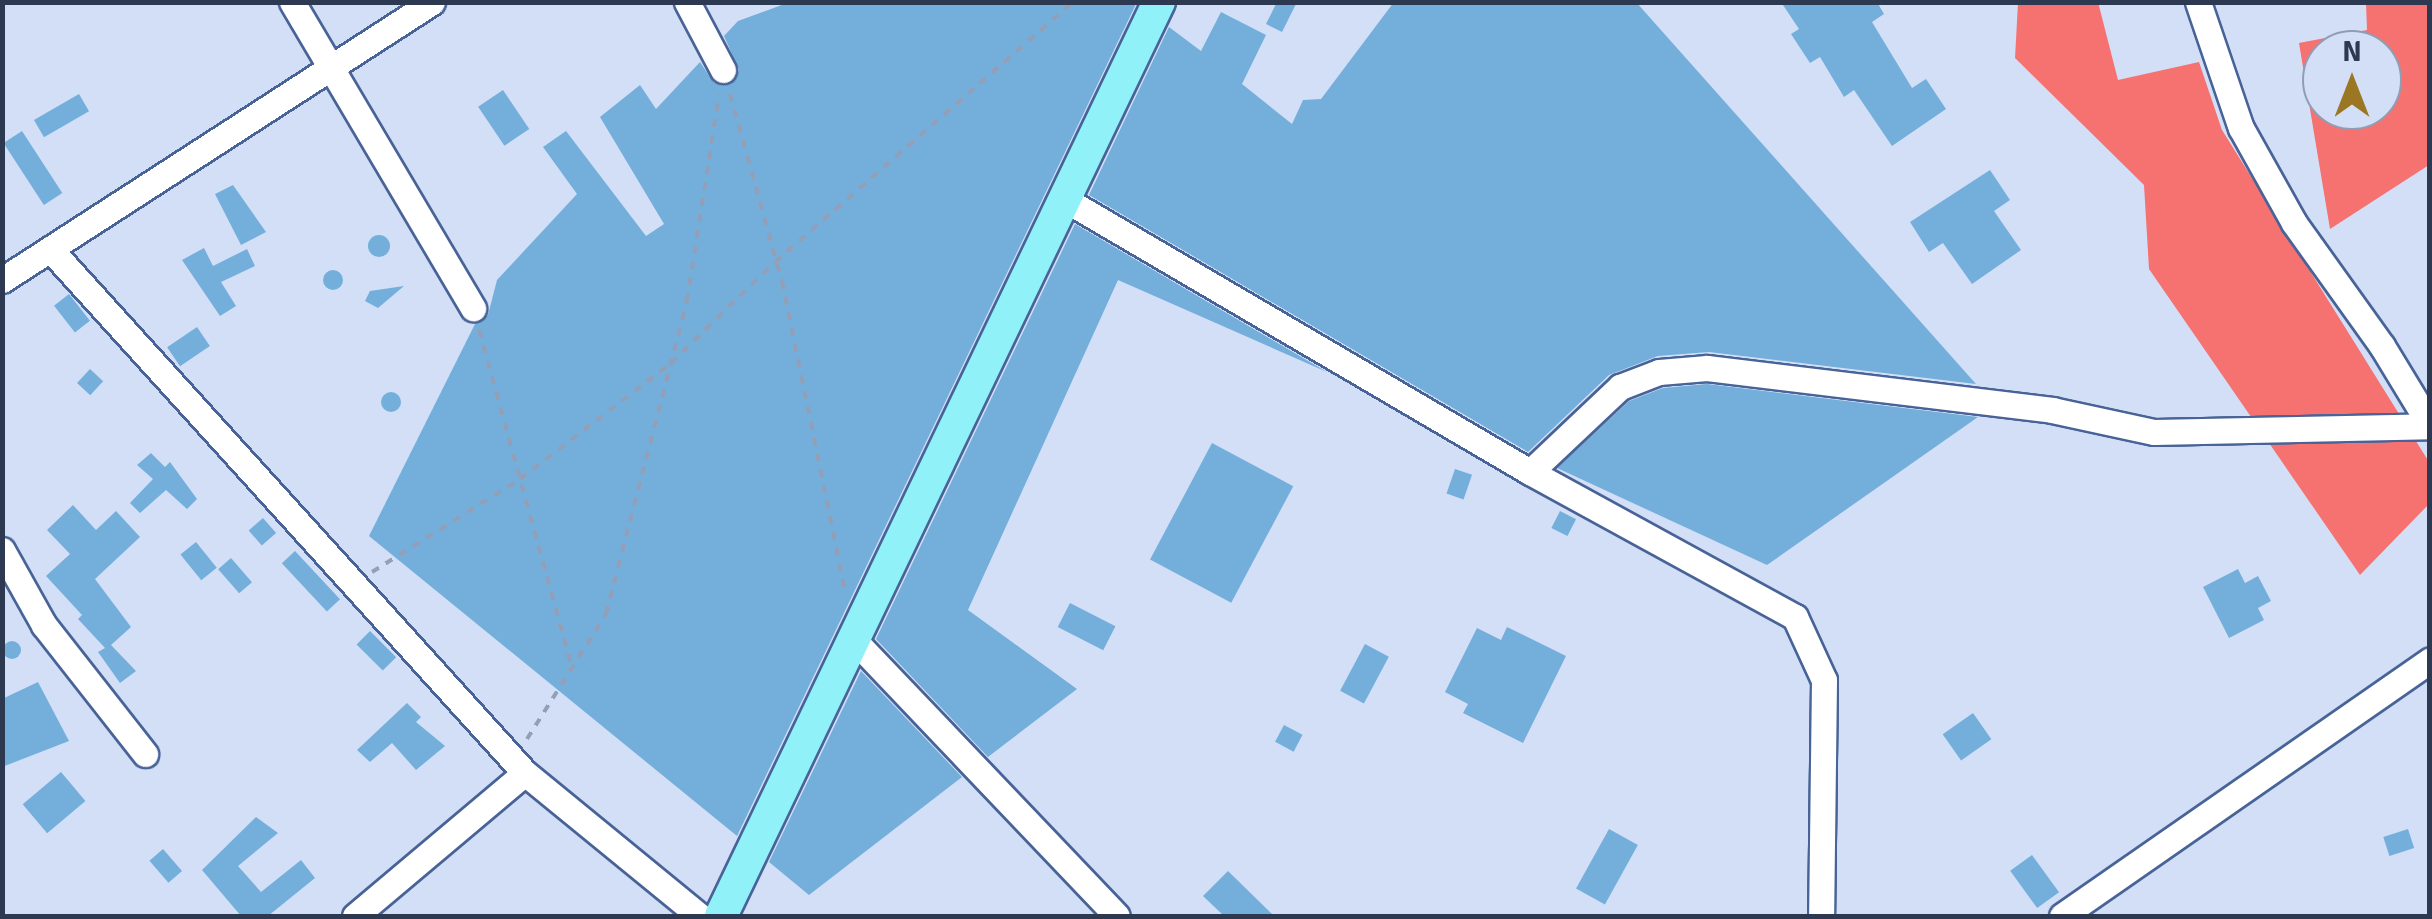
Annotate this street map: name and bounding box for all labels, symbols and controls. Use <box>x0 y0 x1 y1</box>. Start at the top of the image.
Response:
north arrow <box>2302 30 2402 130</box>
text: N <box>2342 35 2362 69</box>

